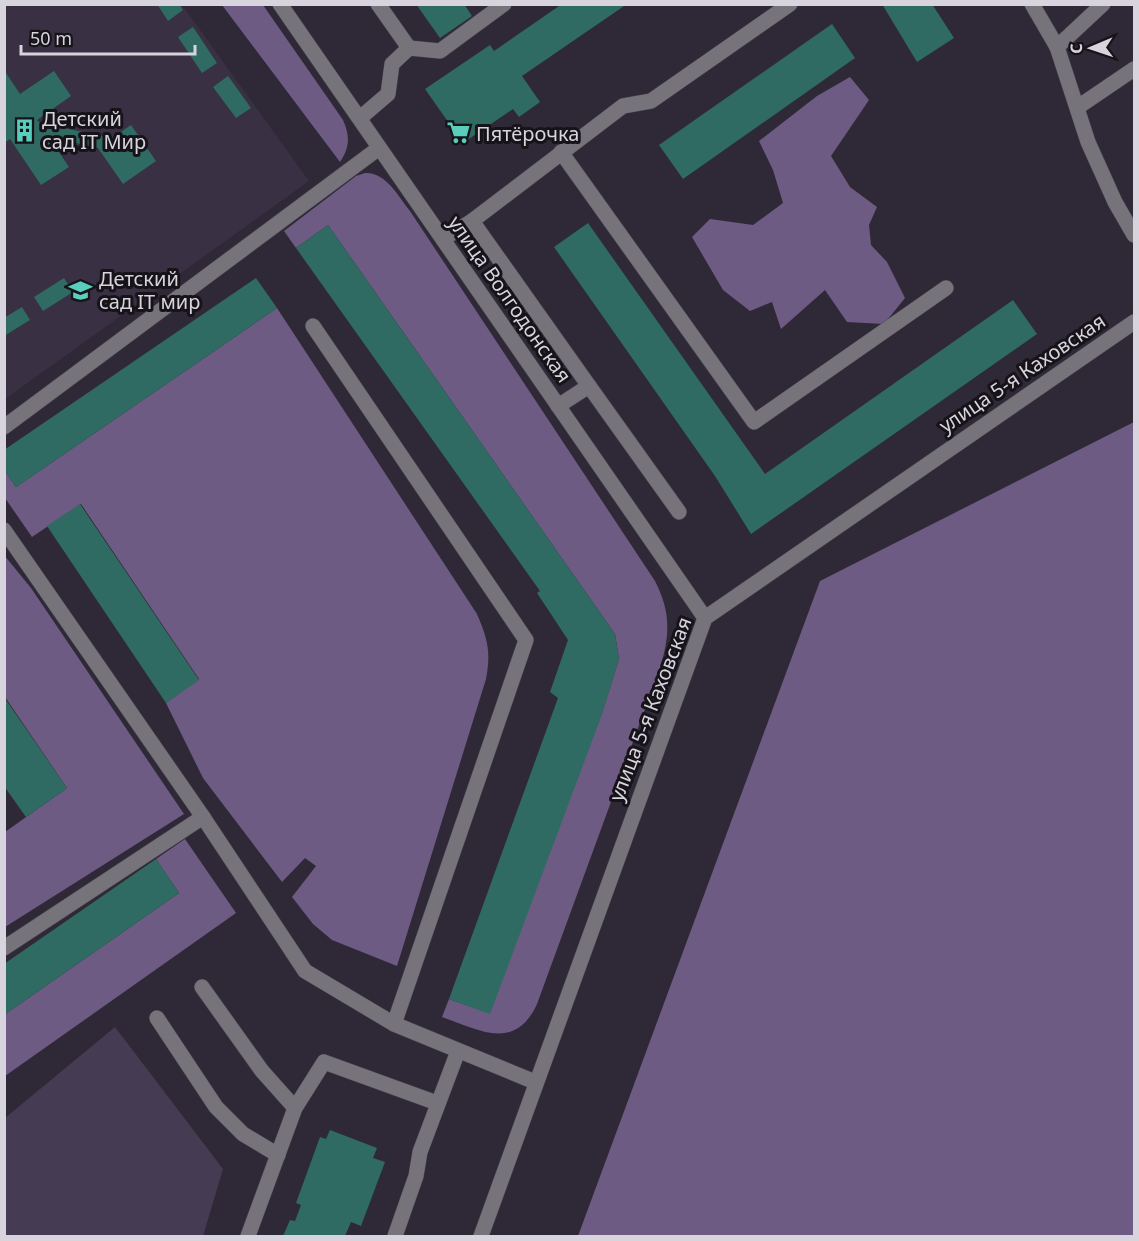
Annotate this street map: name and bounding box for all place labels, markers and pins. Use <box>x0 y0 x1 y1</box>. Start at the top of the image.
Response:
place label: Детский сад IT Мир <box>42 105 146 155</box>
building icon: Детский сад IT Мир <box>11 117 37 143</box>
supermarket icon: Пятёрочка <box>445 120 471 146</box>
place label: Пятёрочка <box>476 120 579 147</box>
place label: Детский сад IT мир <box>99 265 200 315</box>
school or university icon: Детский сад IT мир <box>68 277 94 303</box>

